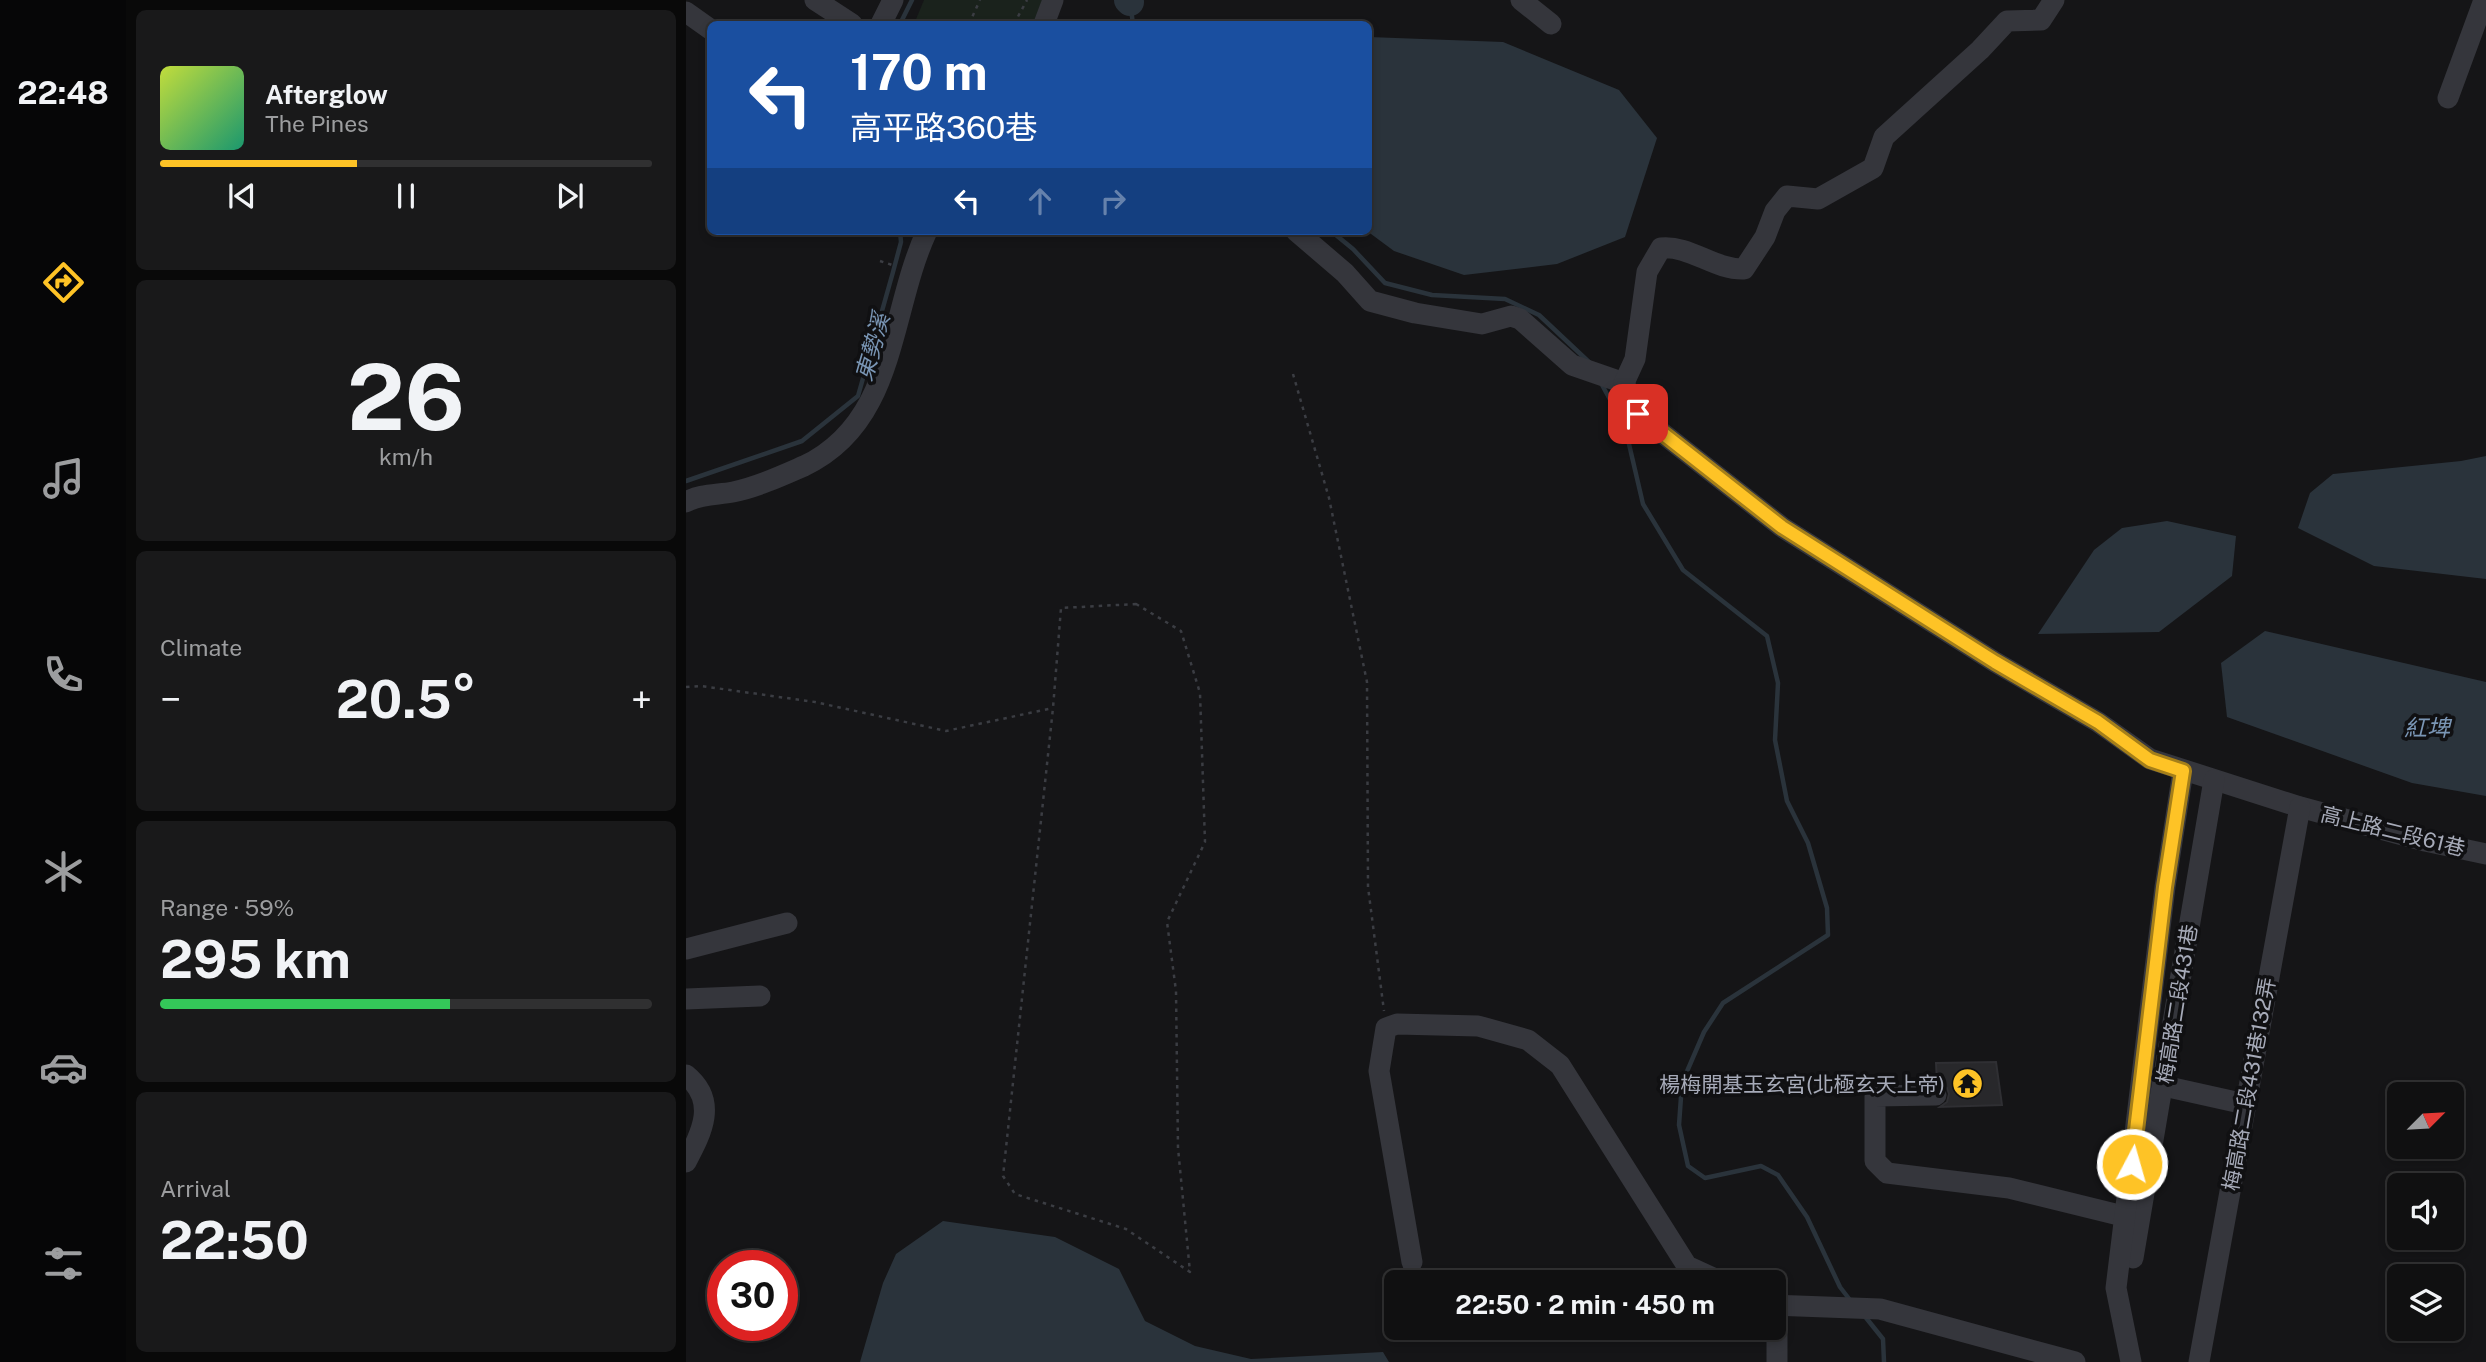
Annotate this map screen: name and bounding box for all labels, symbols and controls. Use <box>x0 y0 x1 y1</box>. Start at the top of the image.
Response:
text: 170 m <box>850 43 988 101</box>
icon: left <box>735 49 826 140</box>
text: 22:48 <box>17 74 109 111</box>
text: Afterglow <box>265 79 388 110</box>
text: 高平路360巷 <box>850 109 1037 146</box>
text: The Pines <box>265 110 369 137</box>
icon: previous <box>223 177 261 215</box>
icon: pause <box>387 177 425 215</box>
icon: next <box>551 177 589 215</box>
icon: left <box>948 182 986 220</box>
icon: ahead <box>1021 182 1059 220</box>
icon: right <box>1094 182 1132 220</box>
icon: directions <box>39 258 88 307</box>
water label: 東勢溪 <box>850 307 895 384</box>
text: 26 <box>347 344 465 450</box>
pin <box>1608 384 1668 444</box>
icon: arrive <box>1619 395 1657 433</box>
text: km/h <box>379 443 433 470</box>
icon: music <box>39 454 88 503</box>
text: Climate <box>160 634 242 661</box>
icon: phone <box>39 650 88 699</box>
text: 20.5° <box>336 669 476 730</box>
text: − <box>160 677 181 722</box>
text: + <box>631 677 652 722</box>
water label: 紅埤 <box>2404 714 2453 741</box>
street label: 高上路二段61巷 <box>2318 801 2468 861</box>
icon: climate <box>39 847 88 896</box>
text: Range · 59% <box>160 894 294 921</box>
street label: 梅高路二段431巷 <box>2152 923 2202 1085</box>
text: 295 km <box>160 929 351 990</box>
street label: 梅高路二段431巷132弄 <box>2218 975 2280 1193</box>
icon: car <box>39 1043 88 1092</box>
temple icon: 楊梅開基玉玄宮(北極玄天上帝) <box>1951 1067 1985 1101</box>
place label: 楊梅開基玉玄宮(北極玄天上帝) <box>1659 1072 1945 1097</box>
north arrow <box>2387 1082 2464 1158</box>
map controls <box>2387 1082 2464 1341</box>
position arrow <box>2095 1127 2169 1201</box>
button: sound <box>2387 1173 2464 1250</box>
text: Arrival <box>160 1175 231 1202</box>
text: 22:50 <box>160 1210 309 1271</box>
icon: filters <box>39 1239 88 1288</box>
speed limit sign: 30 <box>707 1250 798 1341</box>
button: layers <box>2387 1264 2464 1341</box>
text: 22:50 · 2 min · 450 m <box>1455 1289 1715 1320</box>

